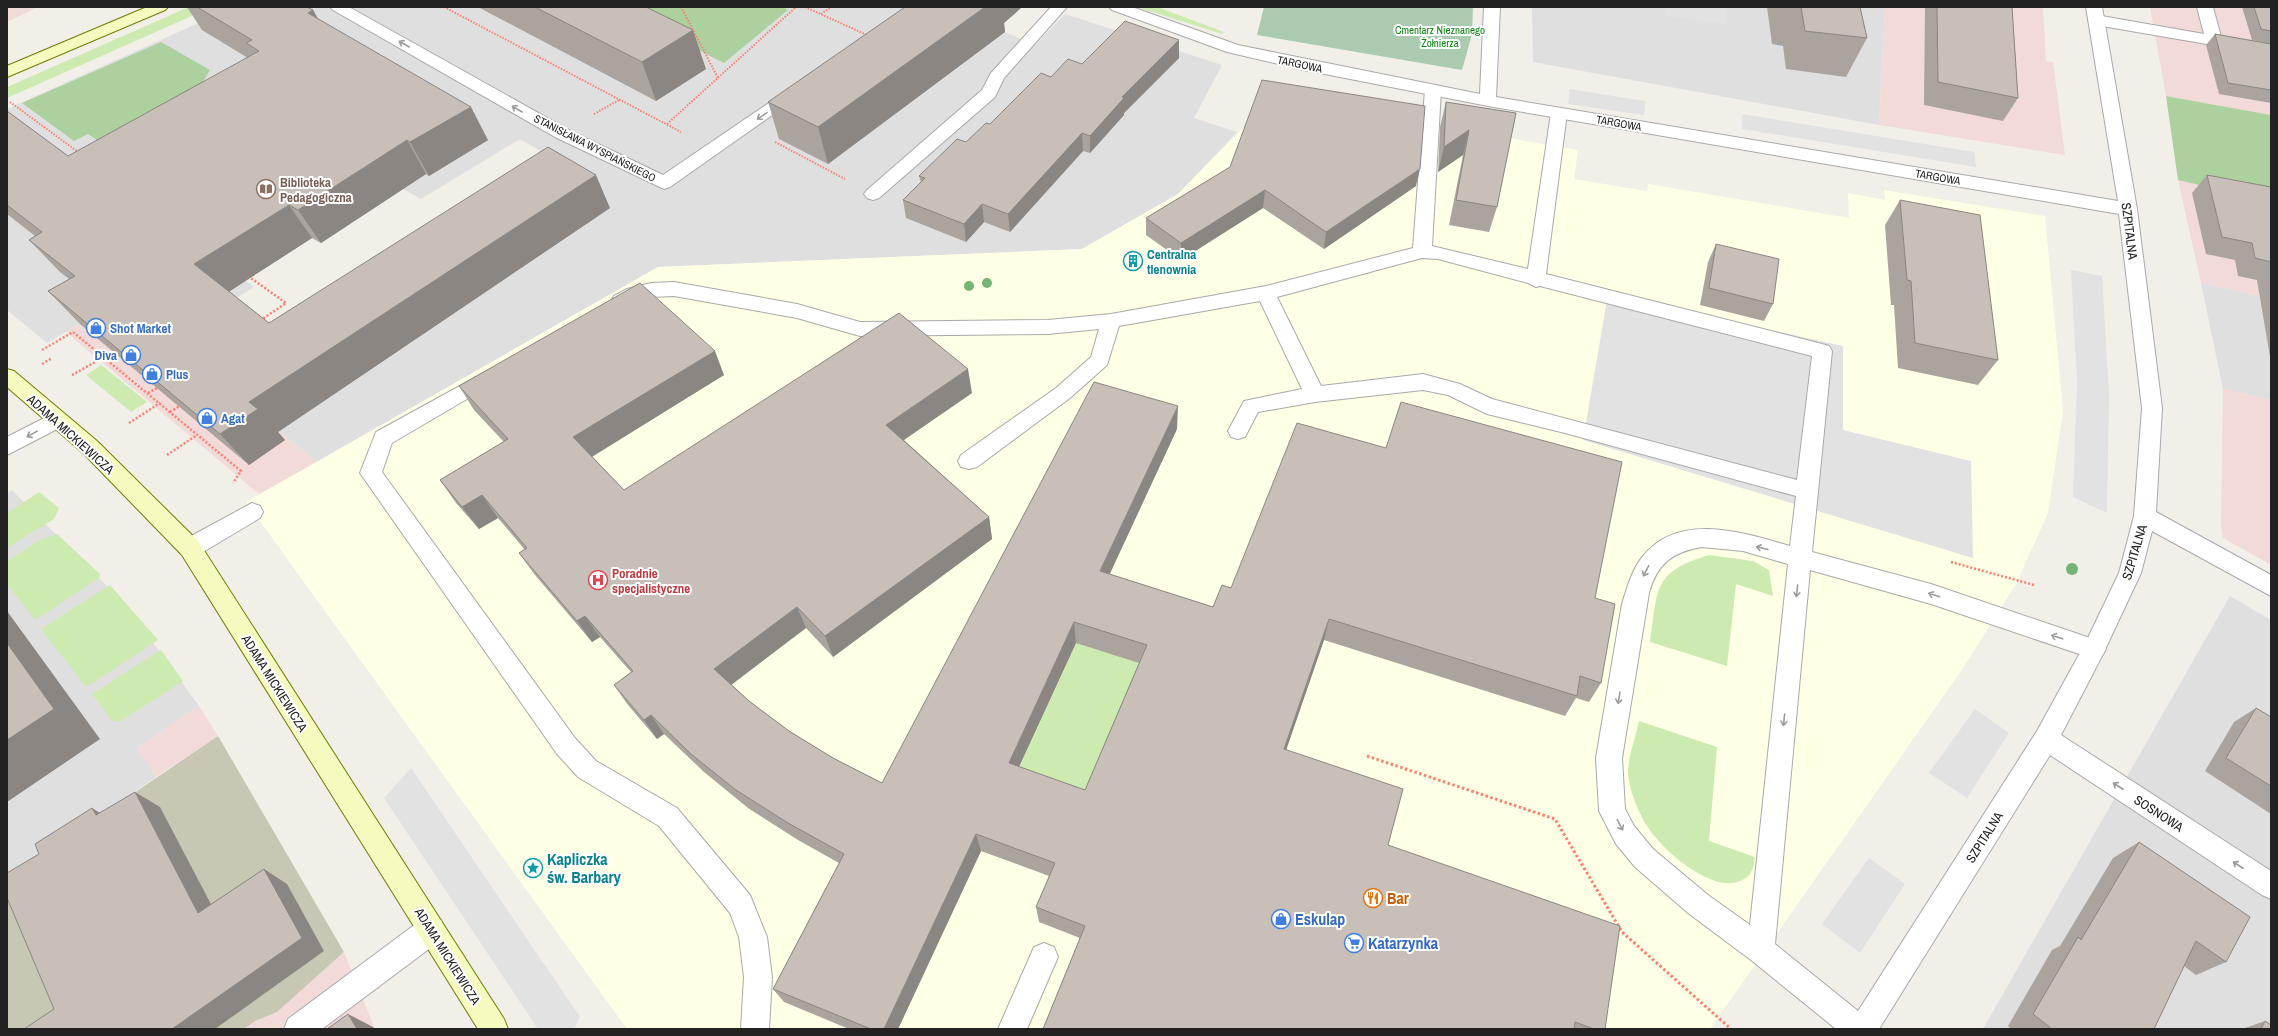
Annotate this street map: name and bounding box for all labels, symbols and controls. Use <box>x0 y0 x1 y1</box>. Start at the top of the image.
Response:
park label: Cmentarz Nieznanego Żołnierza <box>1395 23 1485 50</box>
one-way arrow <box>398 40 410 48</box>
street label: TARGOWA <box>1276 52 1325 76</box>
one-way arrow <box>511 104 523 112</box>
street label: STANISŁAWA WYSPIAŃSKIEGO <box>532 111 658 185</box>
one-way arrow <box>756 112 767 120</box>
street label: TARGOWA <box>1595 112 1644 134</box>
street label: TARGOWA <box>1914 166 1963 188</box>
place label: Biblioteka Pedagogiczna <box>280 174 352 206</box>
library icon: Biblioteka Pedagogiczna <box>255 178 277 200</box>
street label: SZPITALNA <box>2118 202 2142 261</box>
place label: Centralna tlenownia <box>1147 246 1196 278</box>
building icon: Centralna tlenownia <box>1122 250 1144 272</box>
shop icon: Shot Market <box>85 317 107 339</box>
place label: Shot Market <box>110 320 171 337</box>
shop icon: Diva <box>120 344 142 366</box>
place label: Diva <box>94 347 117 364</box>
shop icon: Plus <box>141 363 163 385</box>
place label: Plus <box>166 366 189 383</box>
street label: ADAMA MICKIEWICZA <box>23 390 118 479</box>
shop icon: Agat <box>196 407 218 429</box>
place label: Agat <box>221 410 245 427</box>
one-way arrow <box>26 430 38 438</box>
street label: SZPITALNA <box>2118 521 2151 582</box>
one-way arrow <box>1756 544 1769 551</box>
place label: Poradnie specjalistyczne <box>612 565 690 597</box>
one-way arrow <box>1642 565 1649 577</box>
hospital icon: Poradnie specjalistyczne <box>587 569 609 591</box>
one-way arrow <box>1793 584 1801 597</box>
one-way arrow <box>1928 590 1940 598</box>
street label: ADAMA MICKIEWICZA <box>237 631 312 736</box>
one-way arrow <box>2051 632 2063 640</box>
one-way arrow <box>1615 691 1623 704</box>
one-way arrow <box>1781 713 1788 726</box>
one-way arrow <box>2113 782 2124 790</box>
street label: SOSNOWA <box>2131 791 2187 836</box>
street label: SZPITALNA <box>1962 808 2007 866</box>
one-way arrow <box>1616 819 1624 831</box>
place label: Kapliczka św. Barbary <box>547 848 622 888</box>
place icon: Kapliczka św. Barbary <box>522 857 544 879</box>
one-way arrow <box>2233 861 2244 869</box>
restaurant icon: Bar <box>1362 887 1384 909</box>
place label: Bar <box>1387 887 1410 909</box>
street label: ADAMA MICKIEWICZA <box>410 904 485 1009</box>
shop icon: Eskulap <box>1270 908 1292 930</box>
place label: Eskulap <box>1295 908 1345 930</box>
supermarket icon: Katarzynka <box>1343 932 1365 954</box>
place label: Katarzynka <box>1368 932 1439 954</box>

